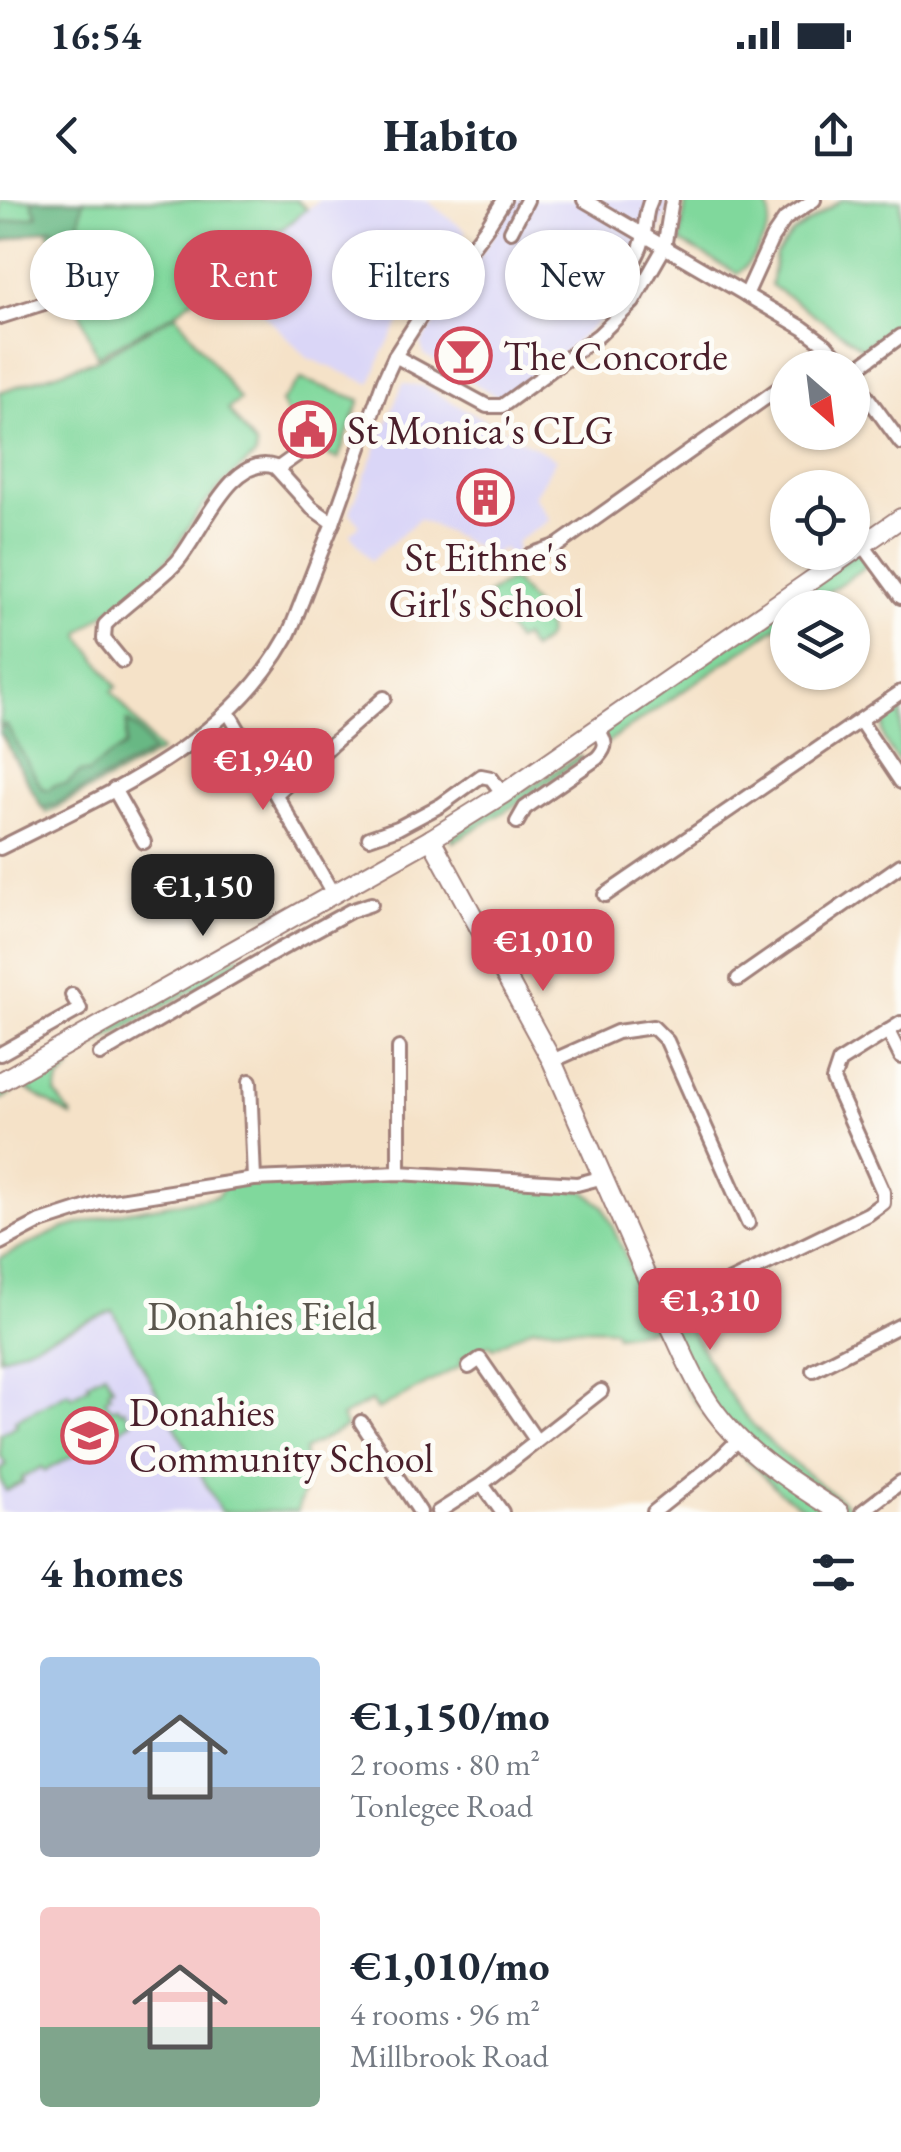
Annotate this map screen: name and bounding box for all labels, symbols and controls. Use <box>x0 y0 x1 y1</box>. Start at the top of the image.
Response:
text: 16:54 <box>50 11 141 60</box>
text: Habito <box>383 106 518 164</box>
icon: back <box>40 108 95 163</box>
icon: share <box>806 108 861 163</box>
chip: Buy <box>30 230 154 320</box>
chip: Rent <box>174 230 312 320</box>
chip: Filters <box>332 230 485 320</box>
chip: New <box>505 230 640 320</box>
bar icon: The Concorde <box>434 326 494 386</box>
place label: The Concorde <box>503 330 728 382</box>
north arrow <box>770 350 870 450</box>
map controls <box>770 350 870 690</box>
public building icon: St Monica's CLG <box>278 400 338 460</box>
place label: St Monica's CLG <box>347 404 614 456</box>
building icon: St Eithne's Girl's School <box>456 468 516 528</box>
button: locate <box>770 470 870 570</box>
place label: St Eithne's Girl's School <box>389 531 583 629</box>
button: layers <box>770 590 870 690</box>
pin: €1,940 <box>182 728 344 813</box>
text: €1,940 <box>213 739 313 781</box>
pin: €1,150 <box>122 854 284 939</box>
text: €1,150 <box>153 865 253 907</box>
pin: €1,010 <box>462 909 624 994</box>
text: €1,010 <box>493 920 593 962</box>
pin: €1,310 <box>629 1268 791 1353</box>
text: €1,310 <box>660 1279 760 1321</box>
park label: Donahies Field <box>147 1290 378 1342</box>
place label: Donahies Community School <box>129 1386 434 1484</box>
school or university icon: Donahies Community School <box>60 1405 120 1465</box>
text: 4 homes <box>40 1545 183 1600</box>
icon: filters <box>806 1545 861 1600</box>
text: €1,150/mo <box>350 1688 550 1743</box>
icon: home <box>120 1697 240 1817</box>
text: 2 rooms · 80 m² <box>350 1743 540 1785</box>
text: Tonlegee Road <box>350 1785 533 1827</box>
text: €1,010/mo <box>350 1938 550 1993</box>
icon: home <box>120 1947 240 2067</box>
text: 4 rooms · 96 m² <box>350 1993 540 2035</box>
text: Millbrook Road <box>350 2035 549 2077</box>

